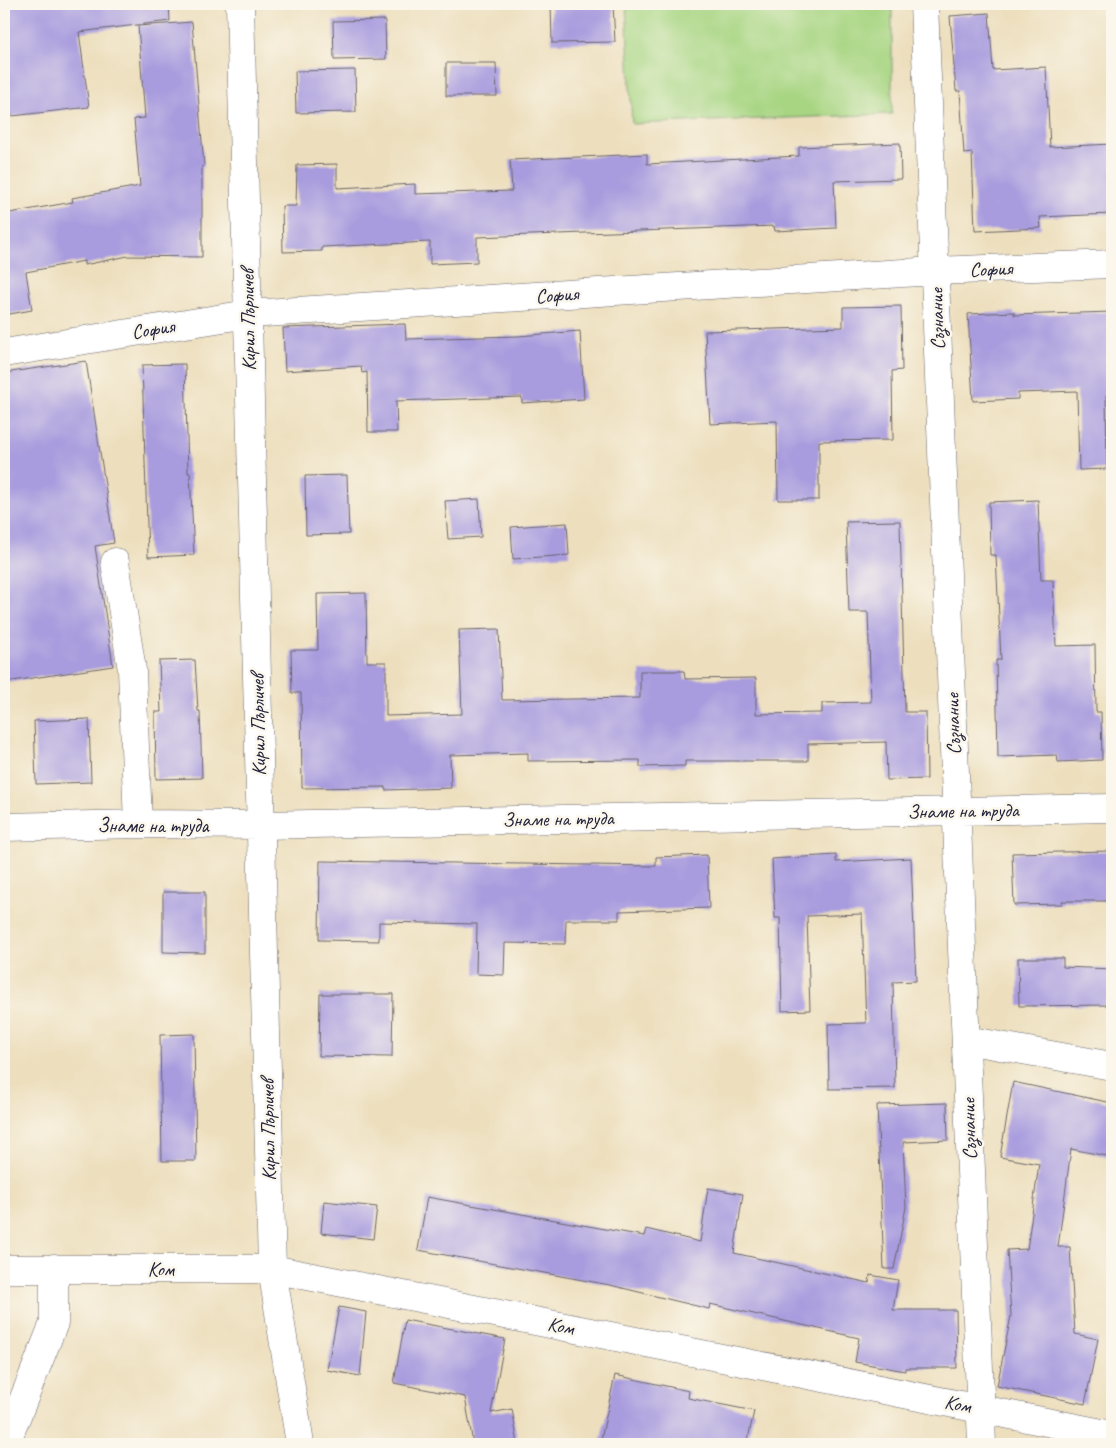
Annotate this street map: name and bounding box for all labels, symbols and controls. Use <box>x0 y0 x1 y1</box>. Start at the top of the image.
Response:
street label: София <box>969 256 1015 282</box>
street label: Кирил Пърличев <box>235 264 261 371</box>
street label: София <box>535 281 581 309</box>
street label: Съзнание <box>923 286 952 350</box>
street label: София <box>130 313 178 345</box>
street label: Кирил Пърличев <box>245 669 271 776</box>
street label: Съзнание <box>939 691 968 755</box>
street label: Знаме на труда <box>907 797 1021 824</box>
street label: Знаме на труда <box>502 805 616 832</box>
street label: Знаме на труда <box>97 813 211 838</box>
street label: Кирил Пърличев <box>255 1074 281 1181</box>
street label: Съзнание <box>955 1096 984 1160</box>
street label: Ком <box>148 1257 176 1282</box>
street label: Ком <box>546 1311 578 1341</box>
street label: Ком <box>943 1389 975 1419</box>

